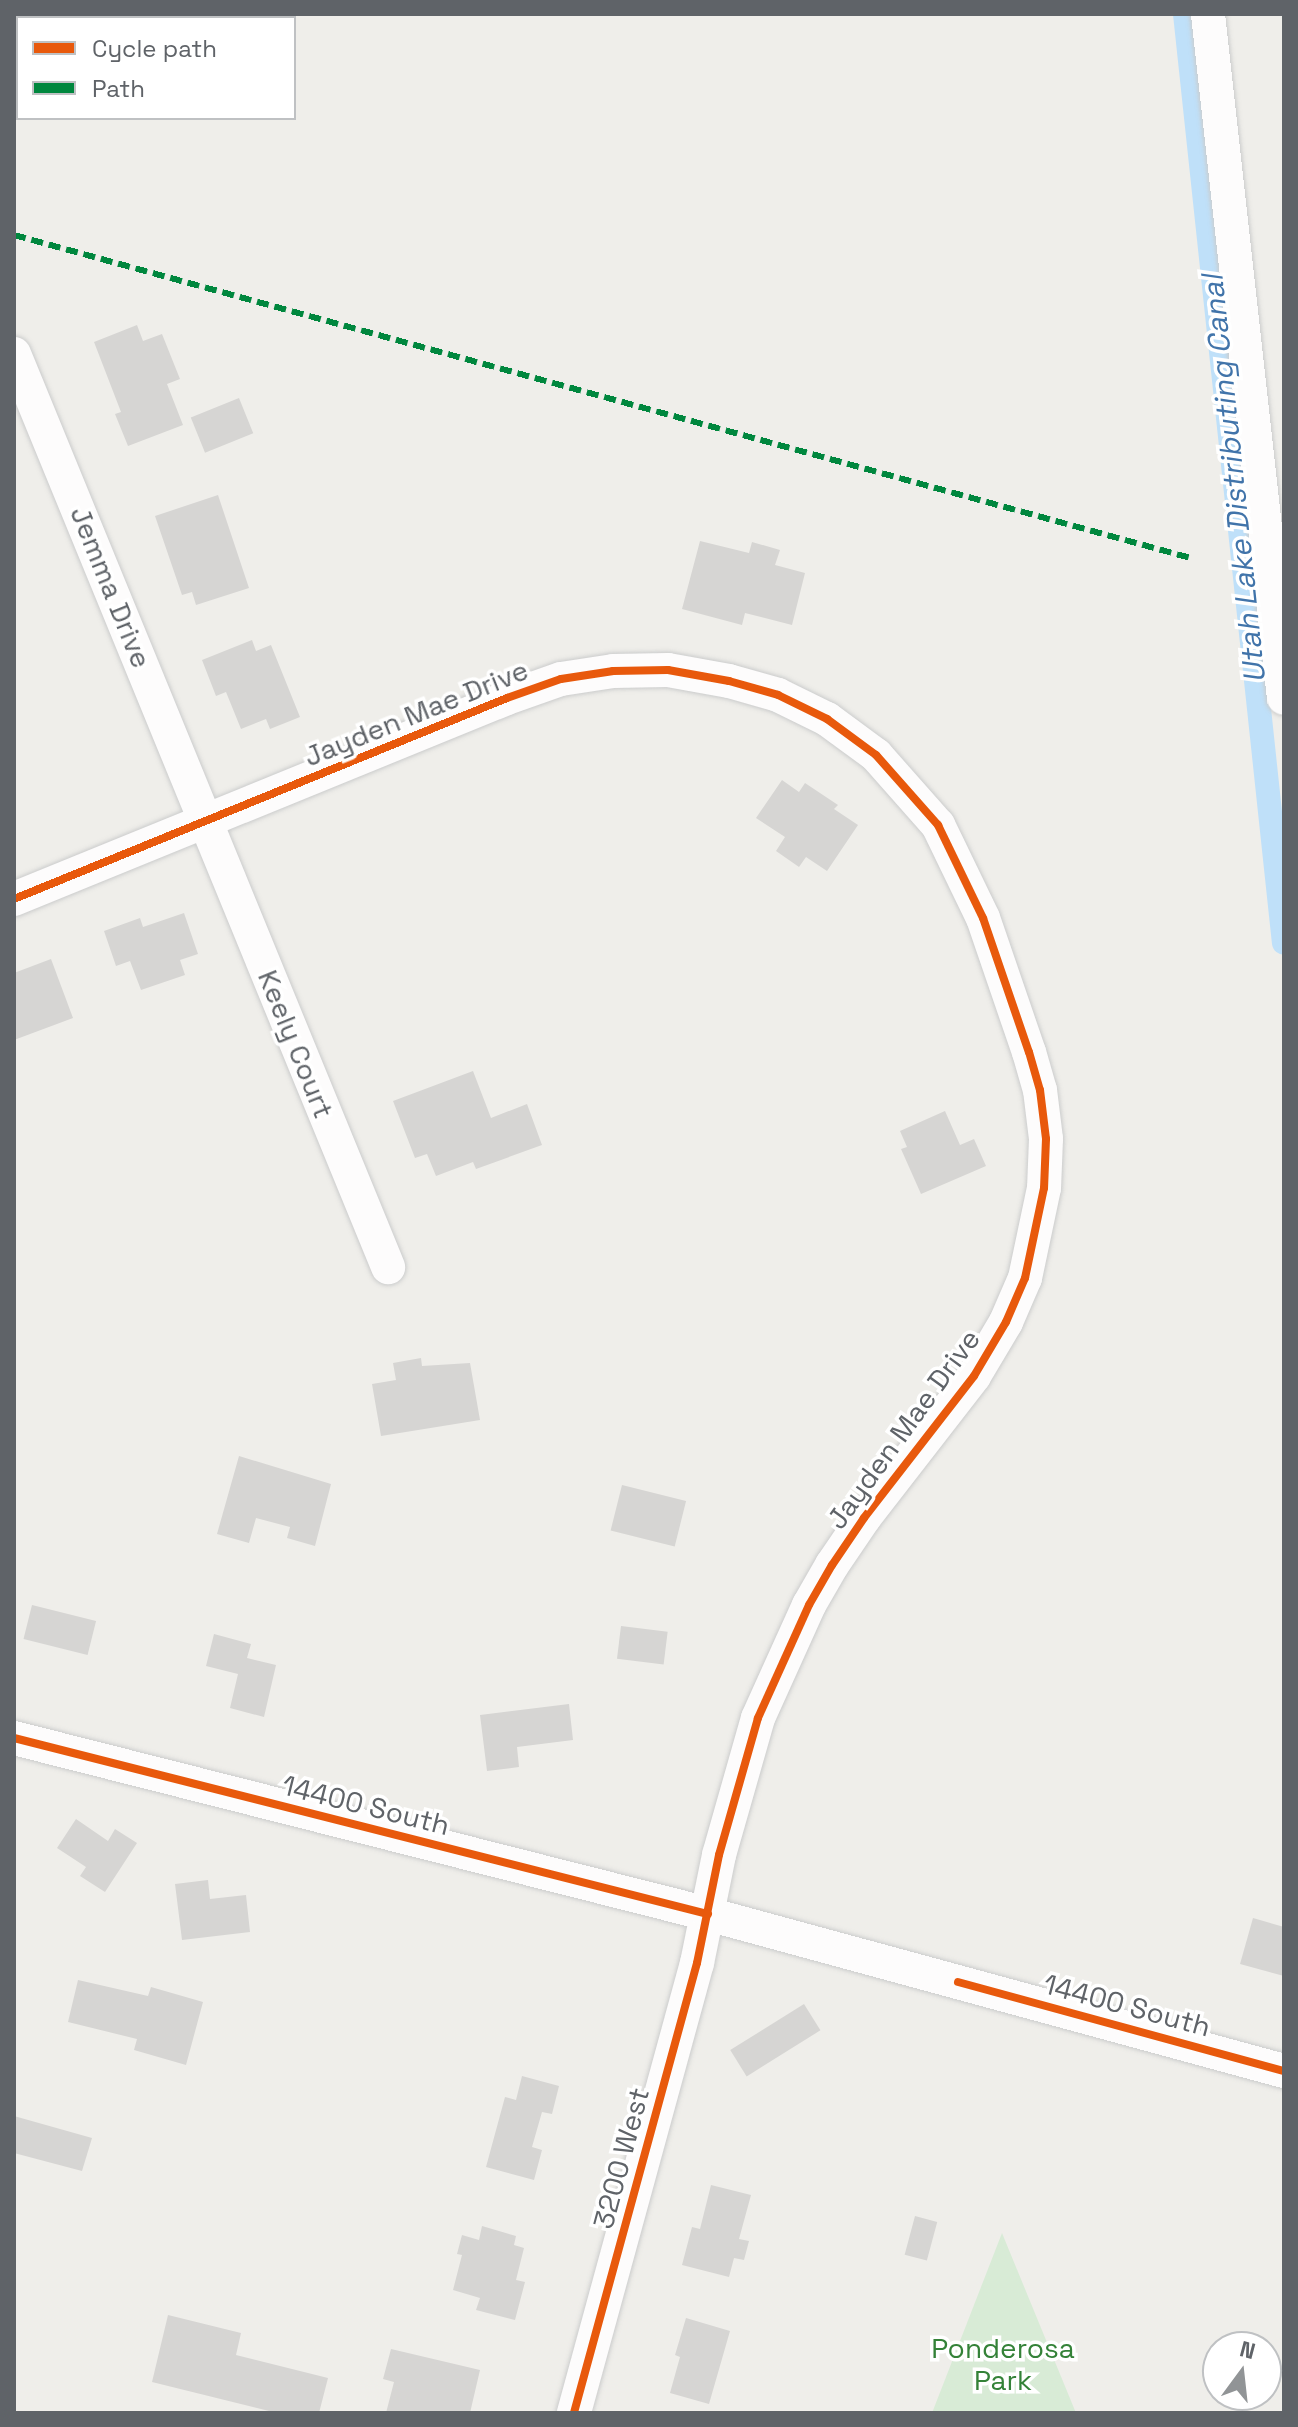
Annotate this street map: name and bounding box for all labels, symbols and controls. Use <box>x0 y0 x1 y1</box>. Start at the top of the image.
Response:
legend <box>16 16 296 120</box>
text: Cycle path <box>92 33 217 64</box>
text: Path <box>92 73 145 104</box>
water label: Utah Lake Distributing Canal <box>1195 273 1273 685</box>
street label: Jemma Drive <box>63 501 159 673</box>
street label: Jayden Mae Drive <box>299 653 533 773</box>
street label: Keely Court <box>251 965 341 1123</box>
street label: Jayden Mae Drive <box>819 1323 987 1535</box>
street label: 14400 South <box>279 1768 453 1842</box>
street label: 14400 South <box>1040 1967 1214 2043</box>
street label: 3200 West <box>586 2084 656 2232</box>
park label: Ponderosa Park <box>931 2331 1075 2397</box>
north arrow <box>1202 2331 1282 2411</box>
text: N <box>1237 2334 1258 2365</box>

